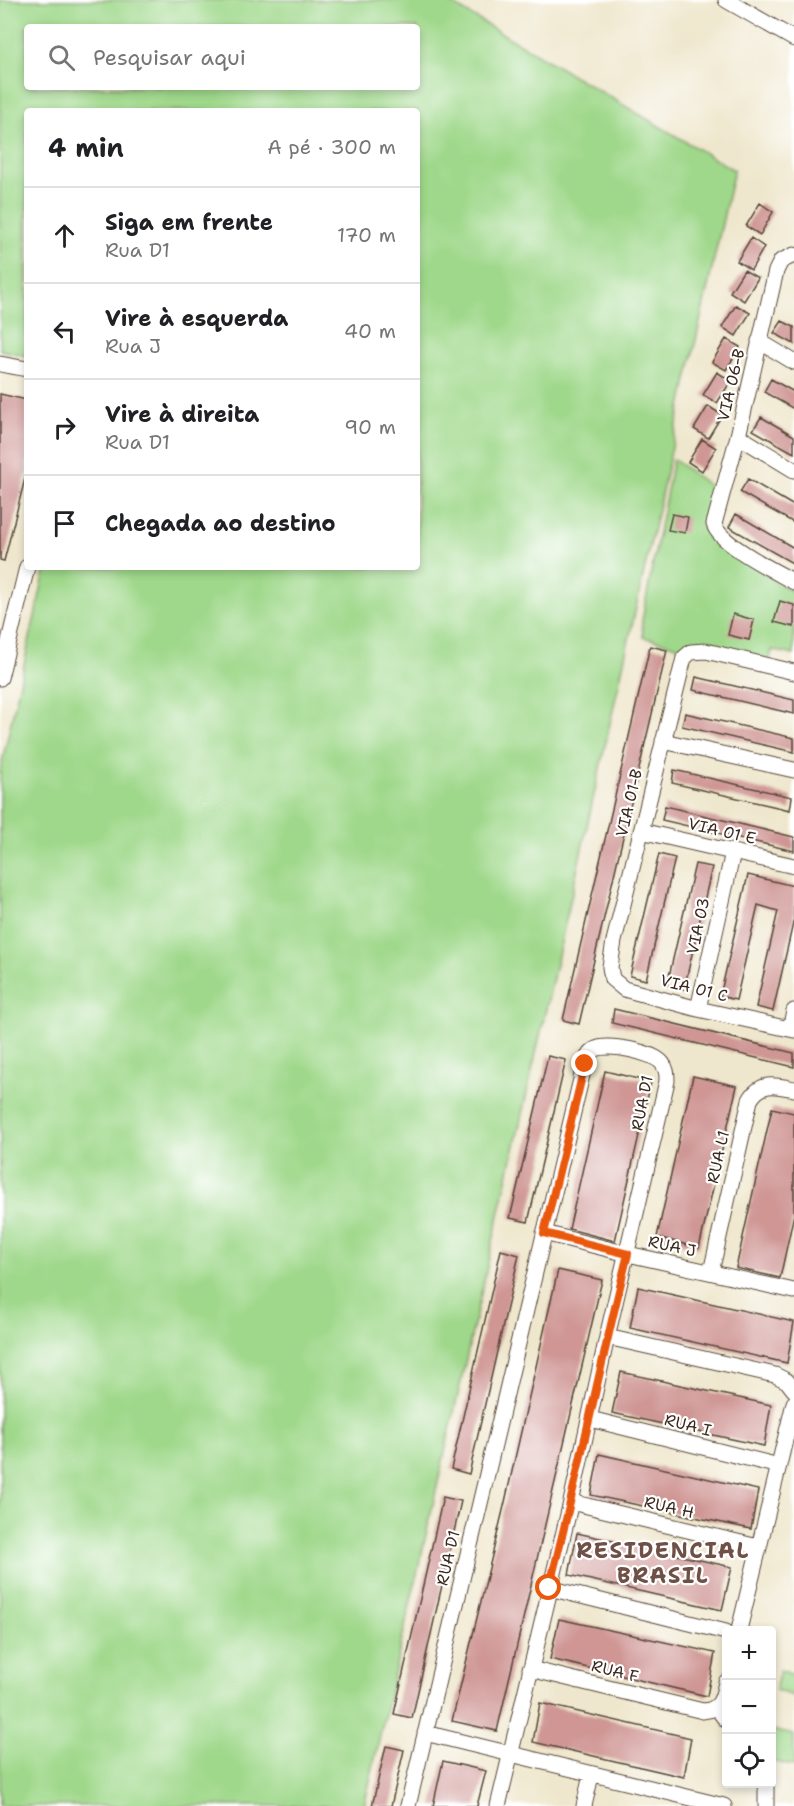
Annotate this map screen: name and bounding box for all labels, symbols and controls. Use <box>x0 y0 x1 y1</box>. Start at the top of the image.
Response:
search box <box>24 24 420 90</box>
icon: search <box>45 41 78 74</box>
text: Pesquisar aqui <box>93 43 246 72</box>
text: 4 min <box>48 130 124 165</box>
text: A pé · 300 m <box>267 134 396 160</box>
text: Siga em frente <box>105 208 273 237</box>
icon: ahead <box>48 219 81 252</box>
text: 170 m <box>337 222 396 248</box>
text: Rua D1 <box>105 237 170 263</box>
text: Vire à esquerda <box>105 304 288 333</box>
icon: left <box>48 315 81 348</box>
text: 40 m <box>344 318 396 344</box>
text: Rua J <box>105 333 161 359</box>
street label: VIA 06-B <box>712 347 750 423</box>
text: Vire à direita <box>105 400 259 429</box>
icon: right <box>48 411 81 444</box>
text: 90 m <box>344 414 396 440</box>
text: Rua D1 <box>105 429 170 455</box>
icon: arrive <box>48 507 81 540</box>
text: Chegada ao destino <box>105 509 336 538</box>
street label: VIA 01-B <box>611 767 647 839</box>
street label: VIA 01 E <box>686 813 758 849</box>
street label: VIA 03 <box>682 896 714 956</box>
street label: VIA 01 C <box>658 969 730 1007</box>
route end <box>571 1050 597 1076</box>
street label: RUA D1 <box>626 1074 658 1132</box>
street label: RUA L1 <box>702 1129 734 1185</box>
street label: RUA J <box>646 1231 698 1261</box>
street label: RUA I <box>662 1409 714 1441</box>
street label: RUA H <box>642 1491 696 1523</box>
street label: RUA D1 <box>431 1528 465 1588</box>
district label: RESIDENCIAL BRASIL <box>576 1536 750 1590</box>
route start <box>535 1574 561 1600</box>
map controls <box>722 1626 776 1788</box>
button: + <box>722 1626 776 1680</box>
street label: RUA F <box>589 1655 641 1687</box>
button: − <box>722 1680 776 1734</box>
button: locate <box>722 1734 776 1788</box>

